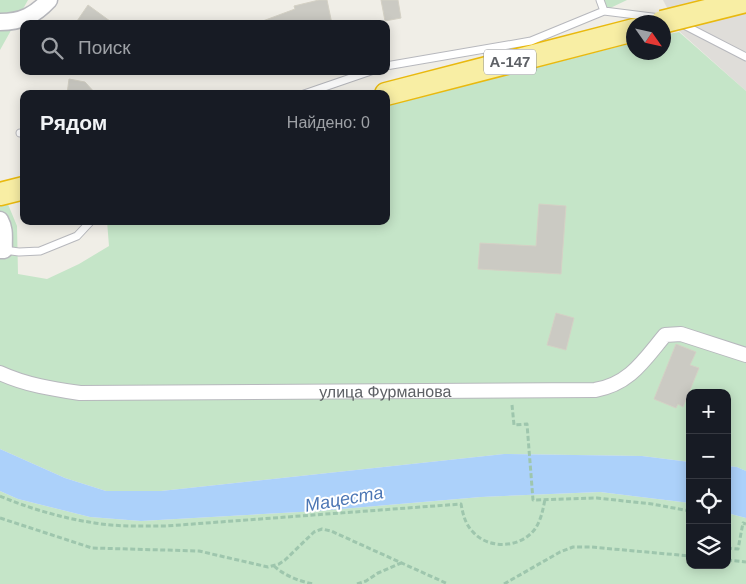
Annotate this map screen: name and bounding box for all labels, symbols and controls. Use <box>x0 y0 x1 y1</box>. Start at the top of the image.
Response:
north arrow <box>626 15 671 60</box>
search box <box>20 20 390 75</box>
icon: search <box>38 34 66 62</box>
text: Поиск <box>78 37 131 58</box>
road number: А-147 <box>484 50 536 74</box>
text: Рядом <box>40 111 107 134</box>
text: Найдено: 0 <box>287 114 370 131</box>
street label: улица Фурманова <box>319 383 452 401</box>
map controls <box>686 389 731 569</box>
button: + <box>686 389 731 434</box>
button: − <box>686 434 731 479</box>
button: locate <box>686 479 731 524</box>
water label: Мацеста <box>303 482 385 516</box>
button: layers <box>686 524 731 569</box>

